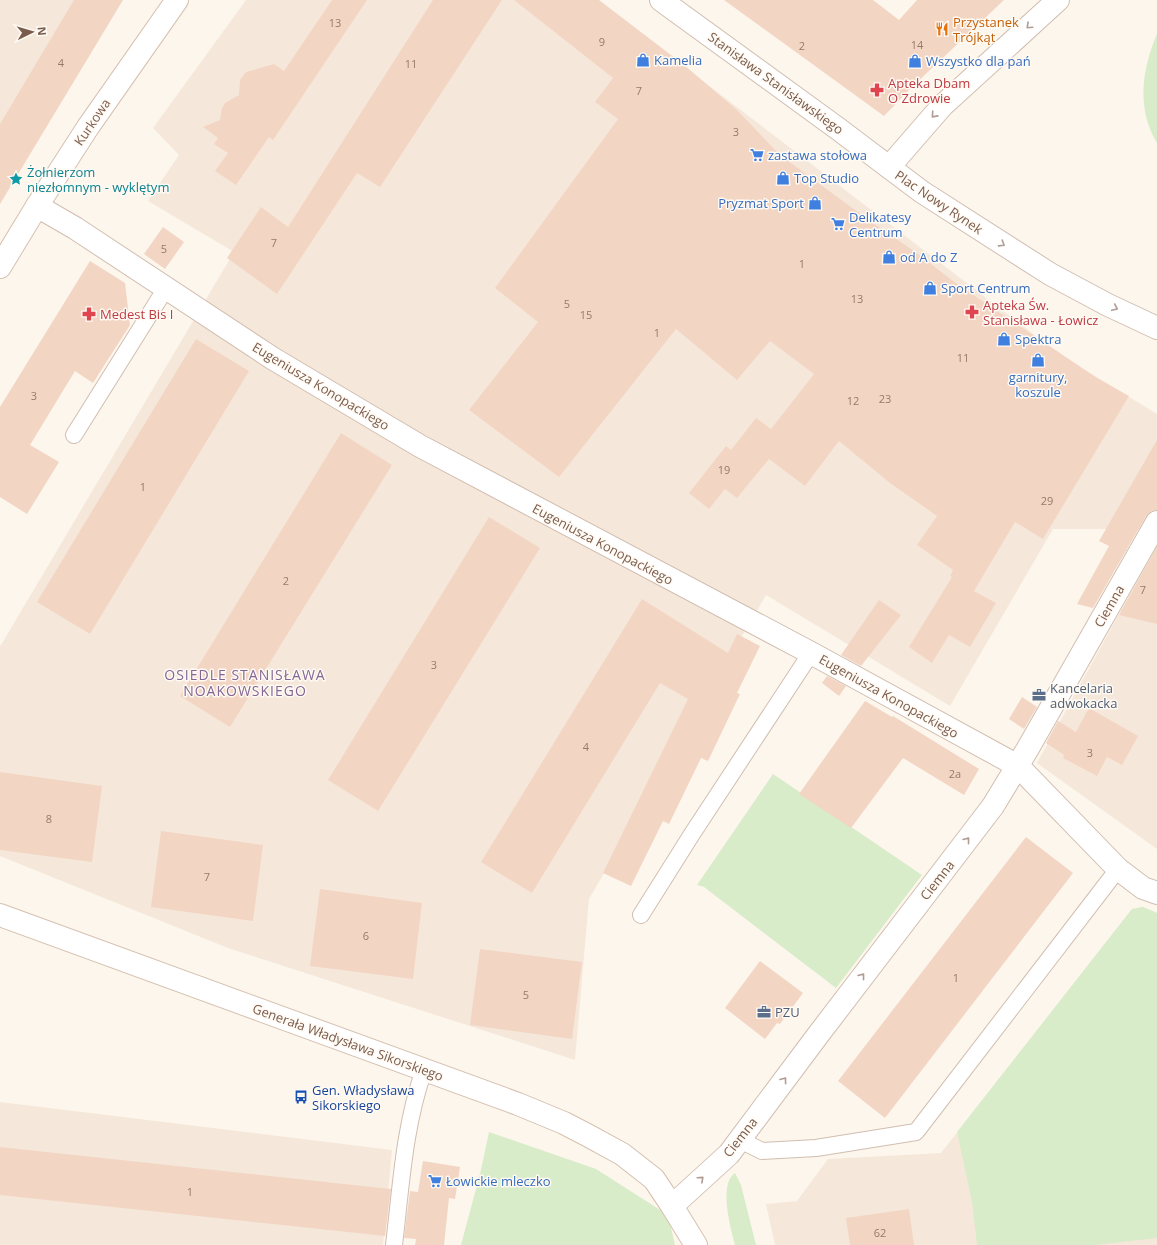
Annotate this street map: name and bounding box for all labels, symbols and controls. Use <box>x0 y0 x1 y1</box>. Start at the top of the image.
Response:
north arrow <box>12 12 52 52</box>
place label: Przystanek Trójkąt <box>953 13 1019 46</box>
house number: 13 <box>329 15 341 30</box>
restaurant icon: Przystanek Trójkąt <box>934 21 950 37</box>
one-way arrow <box>1026 22 1034 29</box>
text: N <box>35 26 50 36</box>
street label: Stanisława Stanisławskiego <box>705 28 847 138</box>
house number: 9 <box>599 34 605 49</box>
house number: 14 <box>911 37 924 52</box>
house number: 2 <box>799 38 805 53</box>
place label: Kamelia <box>654 51 702 69</box>
shop icon: Kamelia <box>635 52 651 68</box>
place label: Wszystko dla pań <box>926 52 1031 70</box>
shop icon: Wszystko dla pań <box>907 53 923 69</box>
house number: 4 <box>58 55 65 70</box>
house number: 11 <box>405 56 417 71</box>
place label: Apteka Dbam O Zdrowie <box>888 74 970 107</box>
pharmacy icon: Apteka Dbam O Zdrowie <box>869 82 885 98</box>
house number: 7 <box>636 83 642 98</box>
street label: Kurkowa <box>70 95 114 149</box>
one-way arrow <box>932 110 939 118</box>
house number: 3 <box>733 124 739 139</box>
place label: zastawa stołowa <box>768 146 867 164</box>
supermarket icon: zastawa stołowa <box>749 147 765 163</box>
place label: Żołnierzom niezłomnym - wyklętym <box>27 163 169 196</box>
street label: Plac Nowy Rynek <box>892 166 987 238</box>
place label: Top Studio <box>794 169 859 187</box>
shop icon: Top Studio <box>775 170 791 186</box>
place icon: Żołnierzom niezłomnym - wyklętym <box>8 171 24 187</box>
place label: Pryzmat Sport <box>718 194 804 212</box>
shop icon: Pryzmat Sport <box>807 195 823 211</box>
place label: Delikatesy Centrum <box>849 208 911 241</box>
supermarket icon: Delikatesy Centrum <box>830 216 846 232</box>
house number: 7 <box>271 235 277 250</box>
one-way arrow <box>998 240 1005 247</box>
house number: 5 <box>161 241 167 256</box>
place label: od A do Z <box>900 248 957 266</box>
shop icon: od A do Z <box>881 249 897 265</box>
house number: 1 <box>799 256 805 271</box>
place label: Sport Centrum <box>941 279 1031 297</box>
shop icon: Sport Centrum <box>922 280 938 296</box>
house number: 13 <box>851 291 863 306</box>
house number: 5 <box>564 296 570 311</box>
place label: Apteka Św. Stanisława - Łowicz <box>983 296 1098 329</box>
one-way arrow <box>1111 303 1118 311</box>
pharmacy icon: Apteka Św. Stanisława - Łowicz <box>964 304 980 320</box>
place label: Medest Bis I <box>100 305 173 323</box>
pharmacy icon: Medest Bis I <box>81 306 97 322</box>
house number: 15 <box>580 307 592 322</box>
house number: 1 <box>654 325 660 340</box>
place label: Spektra <box>1015 330 1061 348</box>
shop icon: Spektra <box>996 331 1012 347</box>
street label: Eugeniusza Konopackiego <box>249 338 393 434</box>
house number: 11 <box>957 350 969 365</box>
shop icon: garnitury, koszule <box>1030 352 1046 368</box>
place label: garnitury, koszule <box>1009 368 1067 401</box>
house number: 3 <box>31 388 37 403</box>
house number: 23 <box>879 391 891 406</box>
house number: 12 <box>847 393 859 408</box>
house number: 19 <box>718 462 730 477</box>
house number: 1 <box>140 479 146 494</box>
house number: 29 <box>1041 493 1053 508</box>
street label: Eugeniusza Konopackiego <box>529 499 677 589</box>
house number: 2 <box>283 573 289 588</box>
street label: Ciemna <box>1090 582 1128 630</box>
house number: 7 <box>1140 582 1146 597</box>
street label: Eugeniusza Konopackiego <box>816 650 962 742</box>
house number: 3 <box>431 657 437 672</box>
district label: OSIEDLE STANISŁAWA NOAKOWSKIEGO <box>164 665 326 700</box>
place label: Kancelaria adwokacka <box>1050 679 1117 712</box>
office icon: Kancelaria adwokacka <box>1031 687 1047 703</box>
house number: 4 <box>583 739 590 754</box>
house number: 3 <box>1087 745 1093 760</box>
house number: 2a <box>949 766 961 781</box>
house number: 8 <box>46 811 52 826</box>
one-way arrow <box>963 837 970 844</box>
street label: Ciemna <box>916 856 958 904</box>
house number: 7 <box>204 869 210 884</box>
house number: 6 <box>363 928 369 943</box>
house number: 1 <box>953 970 959 985</box>
one-way arrow <box>858 974 865 981</box>
house number: 5 <box>523 987 529 1002</box>
street label: Generała Władysława Sikorskiego <box>250 999 446 1085</box>
place label: PZU <box>775 1003 800 1021</box>
office icon: PZU <box>756 1004 772 1020</box>
one-way arrow <box>779 1077 786 1084</box>
place label: Gen. Władysława Sikorskiego <box>312 1081 415 1114</box>
bus stop icon: Gen. Władysława Sikorskiego <box>293 1089 309 1105</box>
street label: Ciemna <box>719 1113 761 1161</box>
place label: Łowickie mleczko <box>446 1172 551 1190</box>
supermarket icon: Łowickie mleczko <box>427 1173 443 1189</box>
one-way arrow <box>696 1177 704 1184</box>
house number: 1 <box>187 1184 193 1199</box>
house number: 62 <box>874 1225 886 1240</box>

